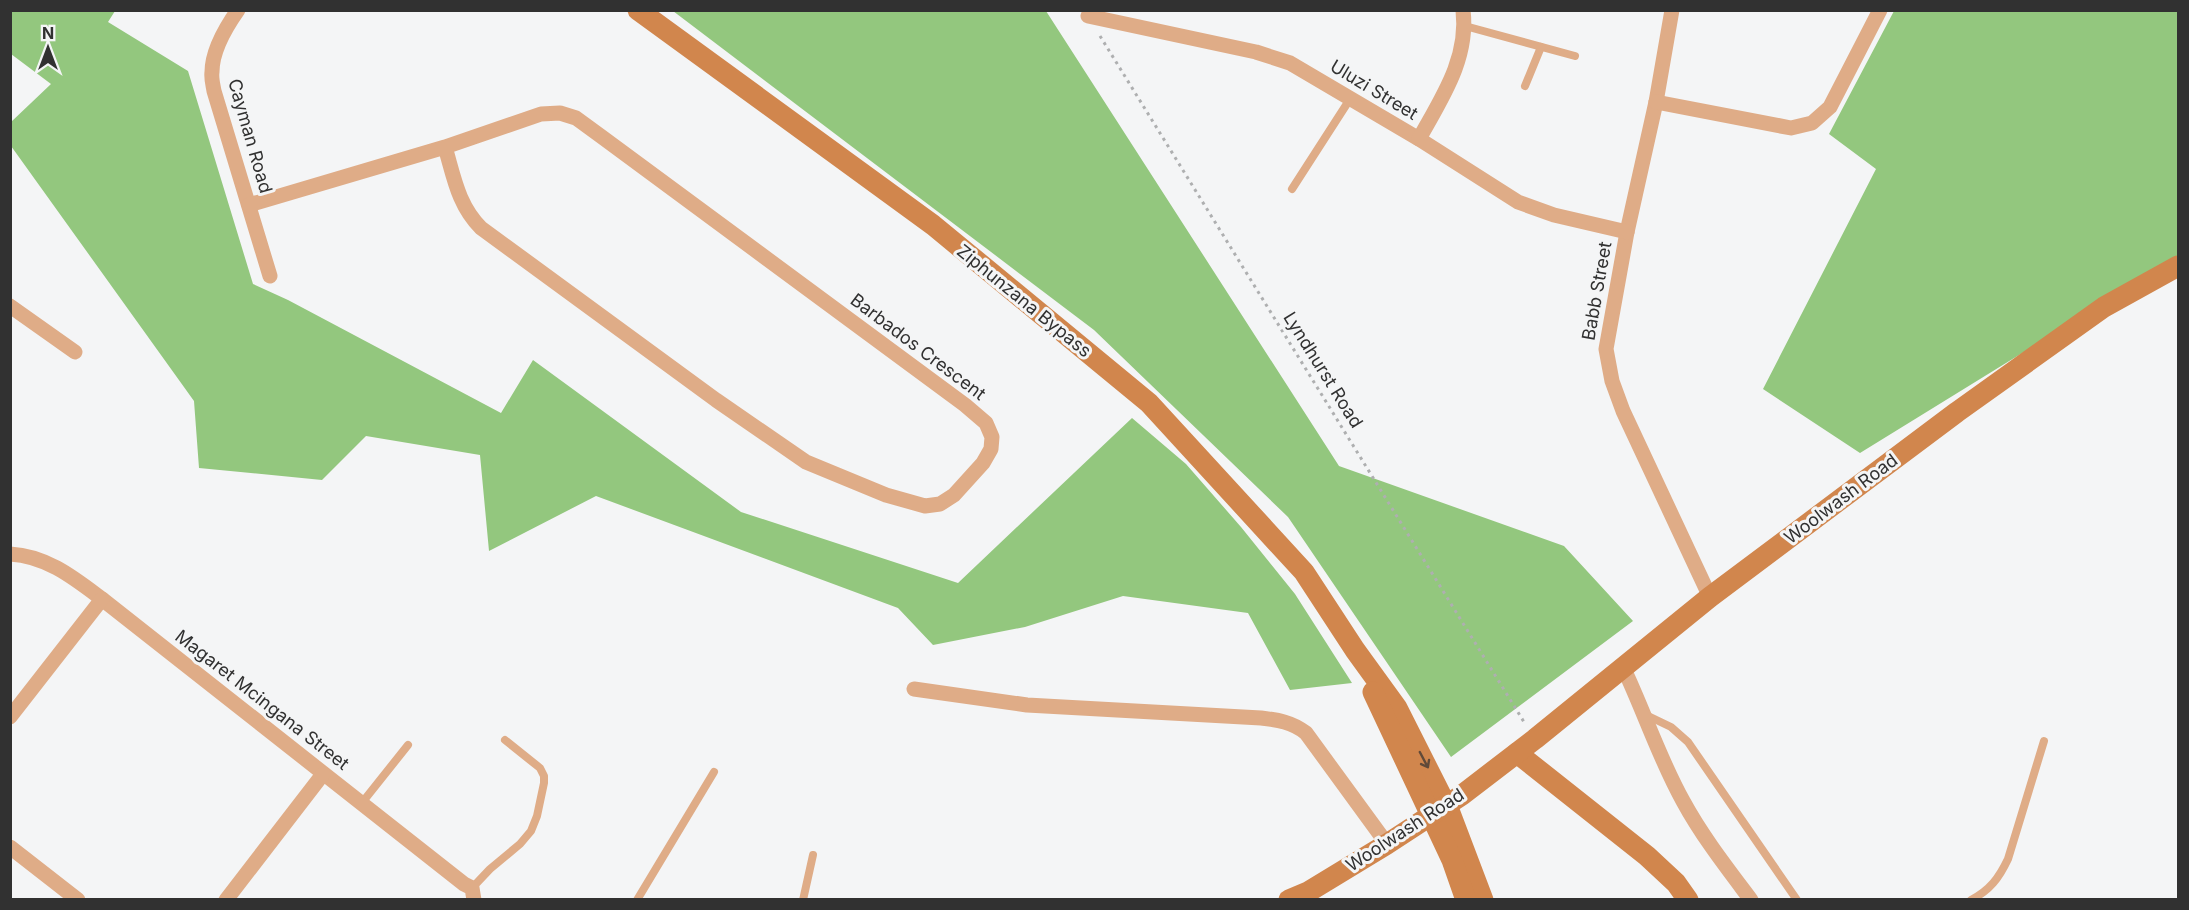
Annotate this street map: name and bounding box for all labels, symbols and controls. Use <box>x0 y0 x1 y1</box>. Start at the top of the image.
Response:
north arrow <box>18 18 78 78</box>
text: N <box>42 23 54 43</box>
street label: Uluzi Street <box>1327 55 1422 124</box>
street label: Cayman Road <box>224 76 277 196</box>
street label: Ziphunzana Bypass <box>953 240 1096 361</box>
street label: Babb Street <box>1578 240 1616 342</box>
street label: Barbados Crescent <box>847 289 990 404</box>
street label: Lyndhurst Road <box>1279 308 1367 432</box>
street label: Woolwash Road <box>1780 449 1901 548</box>
street label: Magaret Mcingana Street <box>171 625 353 774</box>
one-way arrow <box>1419 750 1430 768</box>
street label: Woolwash Road <box>1342 784 1468 875</box>

